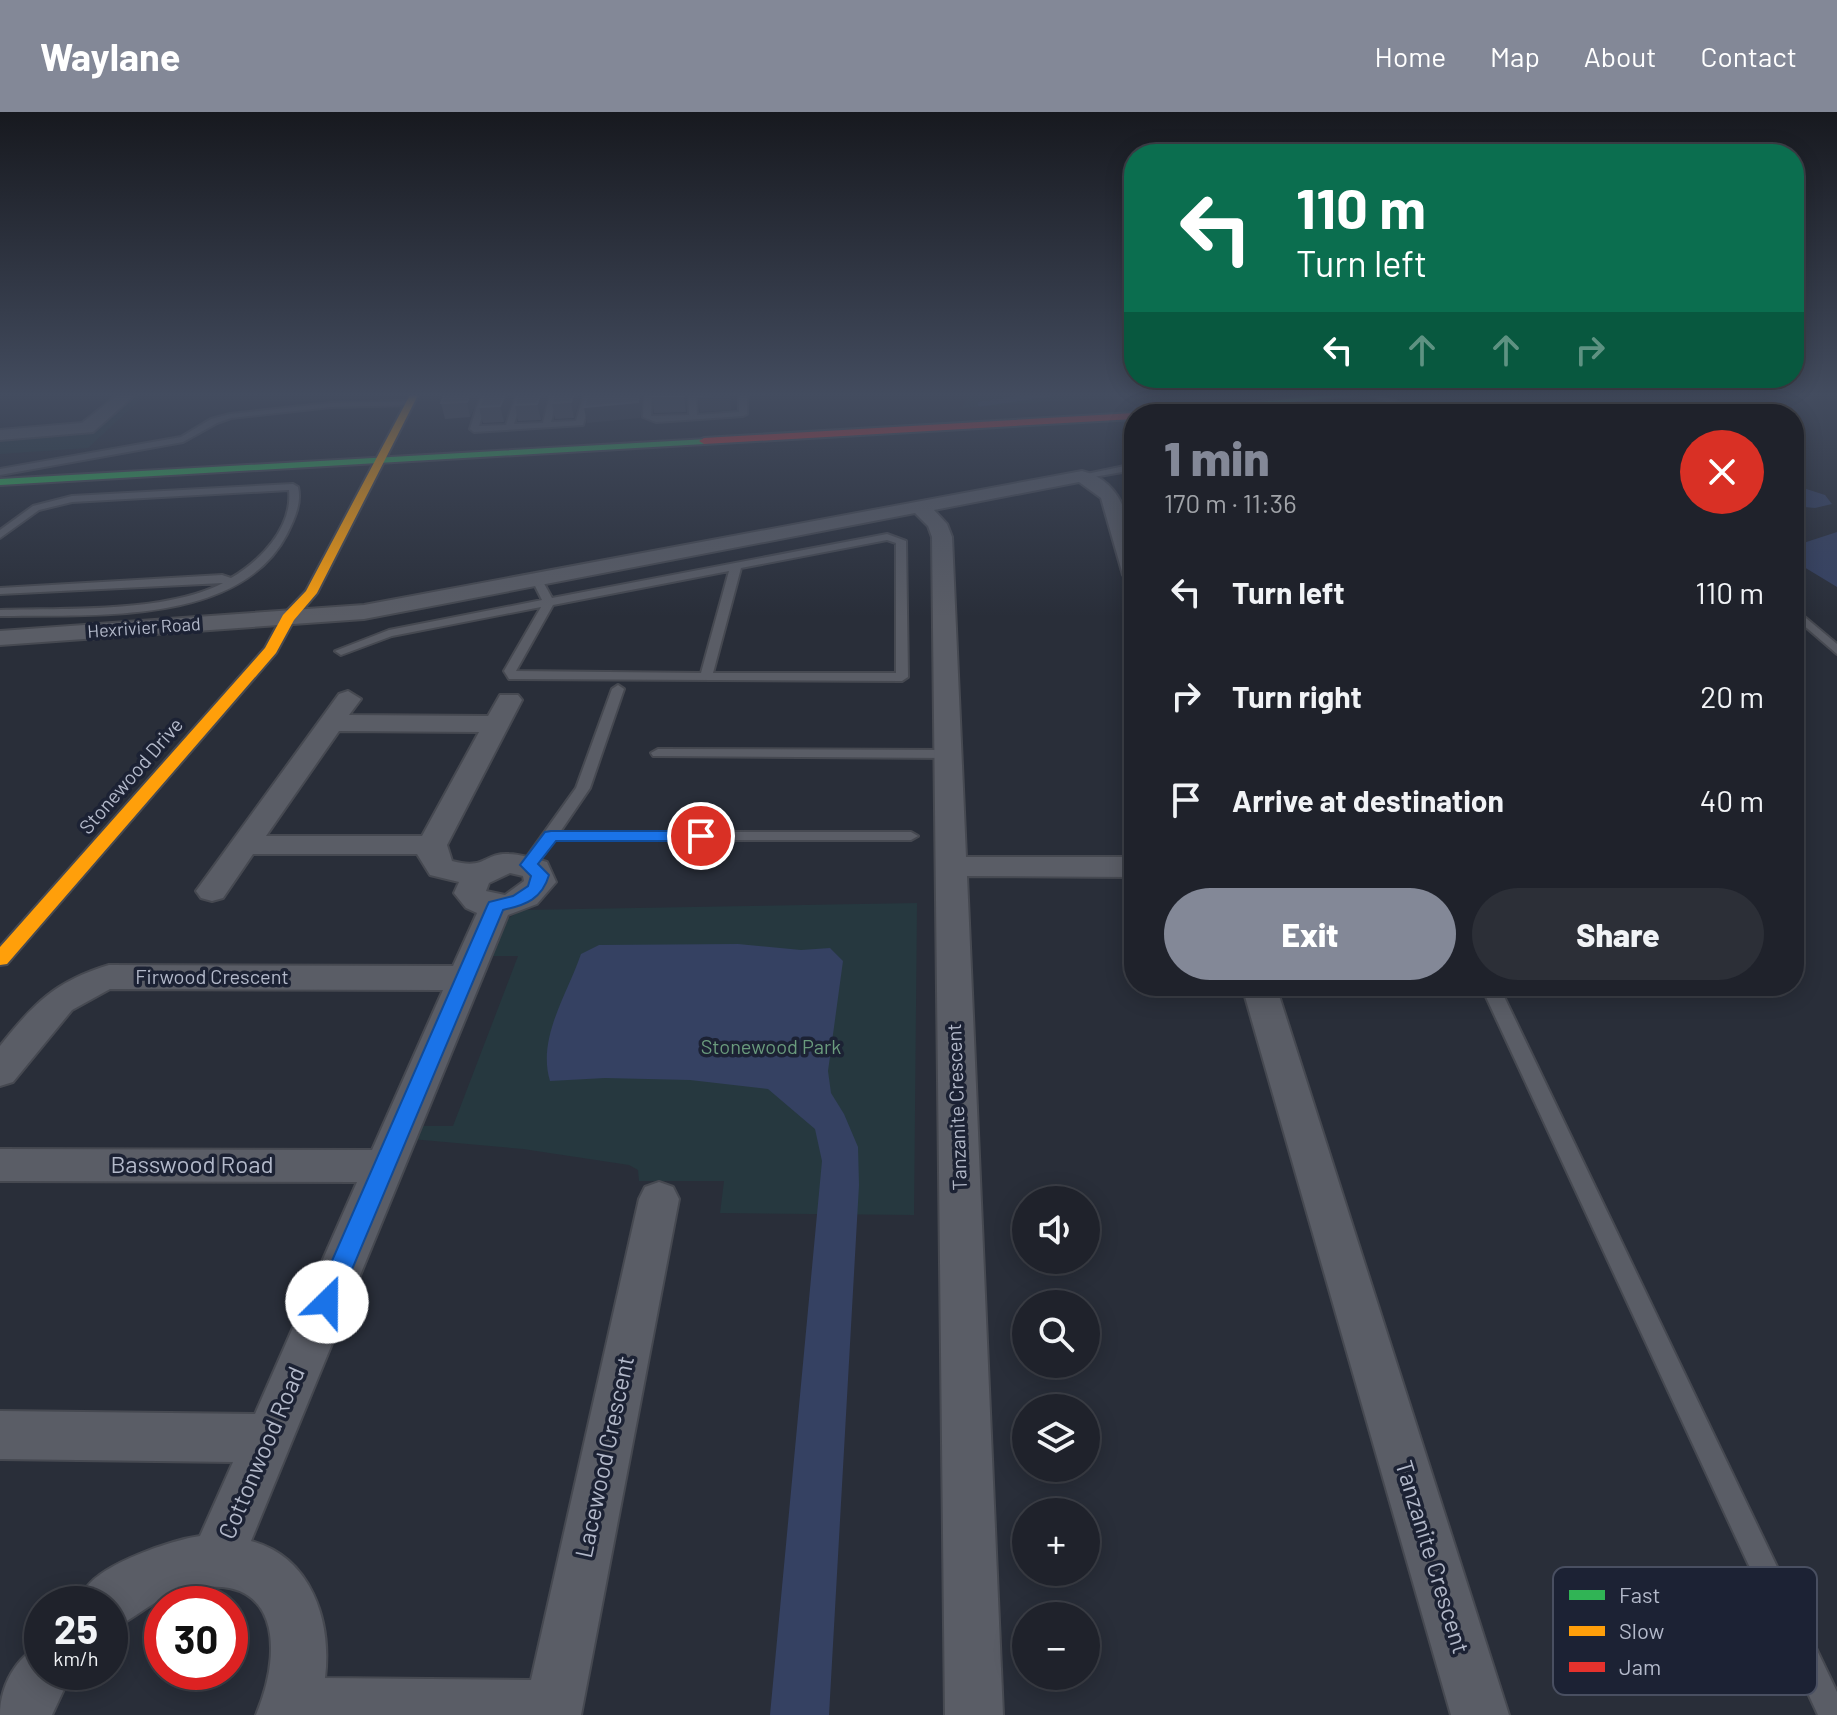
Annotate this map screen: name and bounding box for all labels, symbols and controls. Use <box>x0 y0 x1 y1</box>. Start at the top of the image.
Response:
text: Waylane <box>40 33 181 79</box>
text: Home <box>1375 39 1446 73</box>
text: Map <box>1490 39 1540 73</box>
text: About <box>1584 39 1656 73</box>
text: Contact <box>1700 39 1797 73</box>
text: 110 m <box>1296 173 1426 240</box>
icon: left <box>1164 176 1268 280</box>
text: Turn left <box>1296 241 1427 284</box>
icon: left <box>1316 328 1360 372</box>
icon: ahead <box>1400 328 1444 372</box>
icon: ahead <box>1484 328 1528 372</box>
icon: right <box>1568 328 1612 372</box>
text: 1 min <box>1164 428 1270 486</box>
button: close <box>1680 430 1764 514</box>
text: 170 m · 11:36 <box>1164 487 1297 518</box>
icon: left <box>1164 570 1208 614</box>
text: Turn left <box>1232 574 1345 610</box>
text: 110 m <box>1695 574 1764 610</box>
street label: Hexrivier Road <box>87 612 201 642</box>
icon: right <box>1164 674 1208 718</box>
text: Turn right <box>1232 678 1362 714</box>
text: 20 m <box>1700 678 1764 714</box>
street label: Stonewood Drive <box>73 712 187 838</box>
icon: arrive <box>1164 778 1208 822</box>
text: Arrive at destination <box>1232 782 1504 818</box>
text: 40 m <box>1700 782 1764 818</box>
pin <box>667 802 735 870</box>
icon: arrive <box>679 814 723 858</box>
button: Exit <box>1164 888 1456 980</box>
button: Share <box>1472 888 1764 980</box>
street label: Firwood Crescent <box>135 964 289 988</box>
street label: Tanzanite Crescent <box>941 1023 971 1191</box>
park label: Stonewood Park <box>701 1034 841 1058</box>
street label: Basswood Road <box>110 1149 274 1178</box>
map controls <box>1012 1186 1100 1690</box>
button: sound <box>1012 1186 1100 1274</box>
position arrow <box>285 1260 369 1344</box>
button: search <box>1012 1290 1100 1378</box>
street label: Lacewood Crescent <box>568 1353 639 1560</box>
street label: Cottonwood Road <box>211 1362 310 1543</box>
button: layers <box>1012 1394 1100 1482</box>
street label: Tanzanite Crescent <box>1390 1456 1477 1657</box>
button: + <box>1012 1498 1100 1586</box>
legend <box>1553 1567 1817 1695</box>
text: Fast <box>1619 1581 1661 1607</box>
speed limit sign: 30 <box>144 1586 248 1690</box>
button: − <box>1012 1602 1100 1690</box>
text: 25 <box>54 1604 98 1652</box>
text: Slow <box>1619 1617 1664 1643</box>
text: km/h <box>53 1646 99 1670</box>
text: Jam <box>1619 1653 1661 1679</box>

